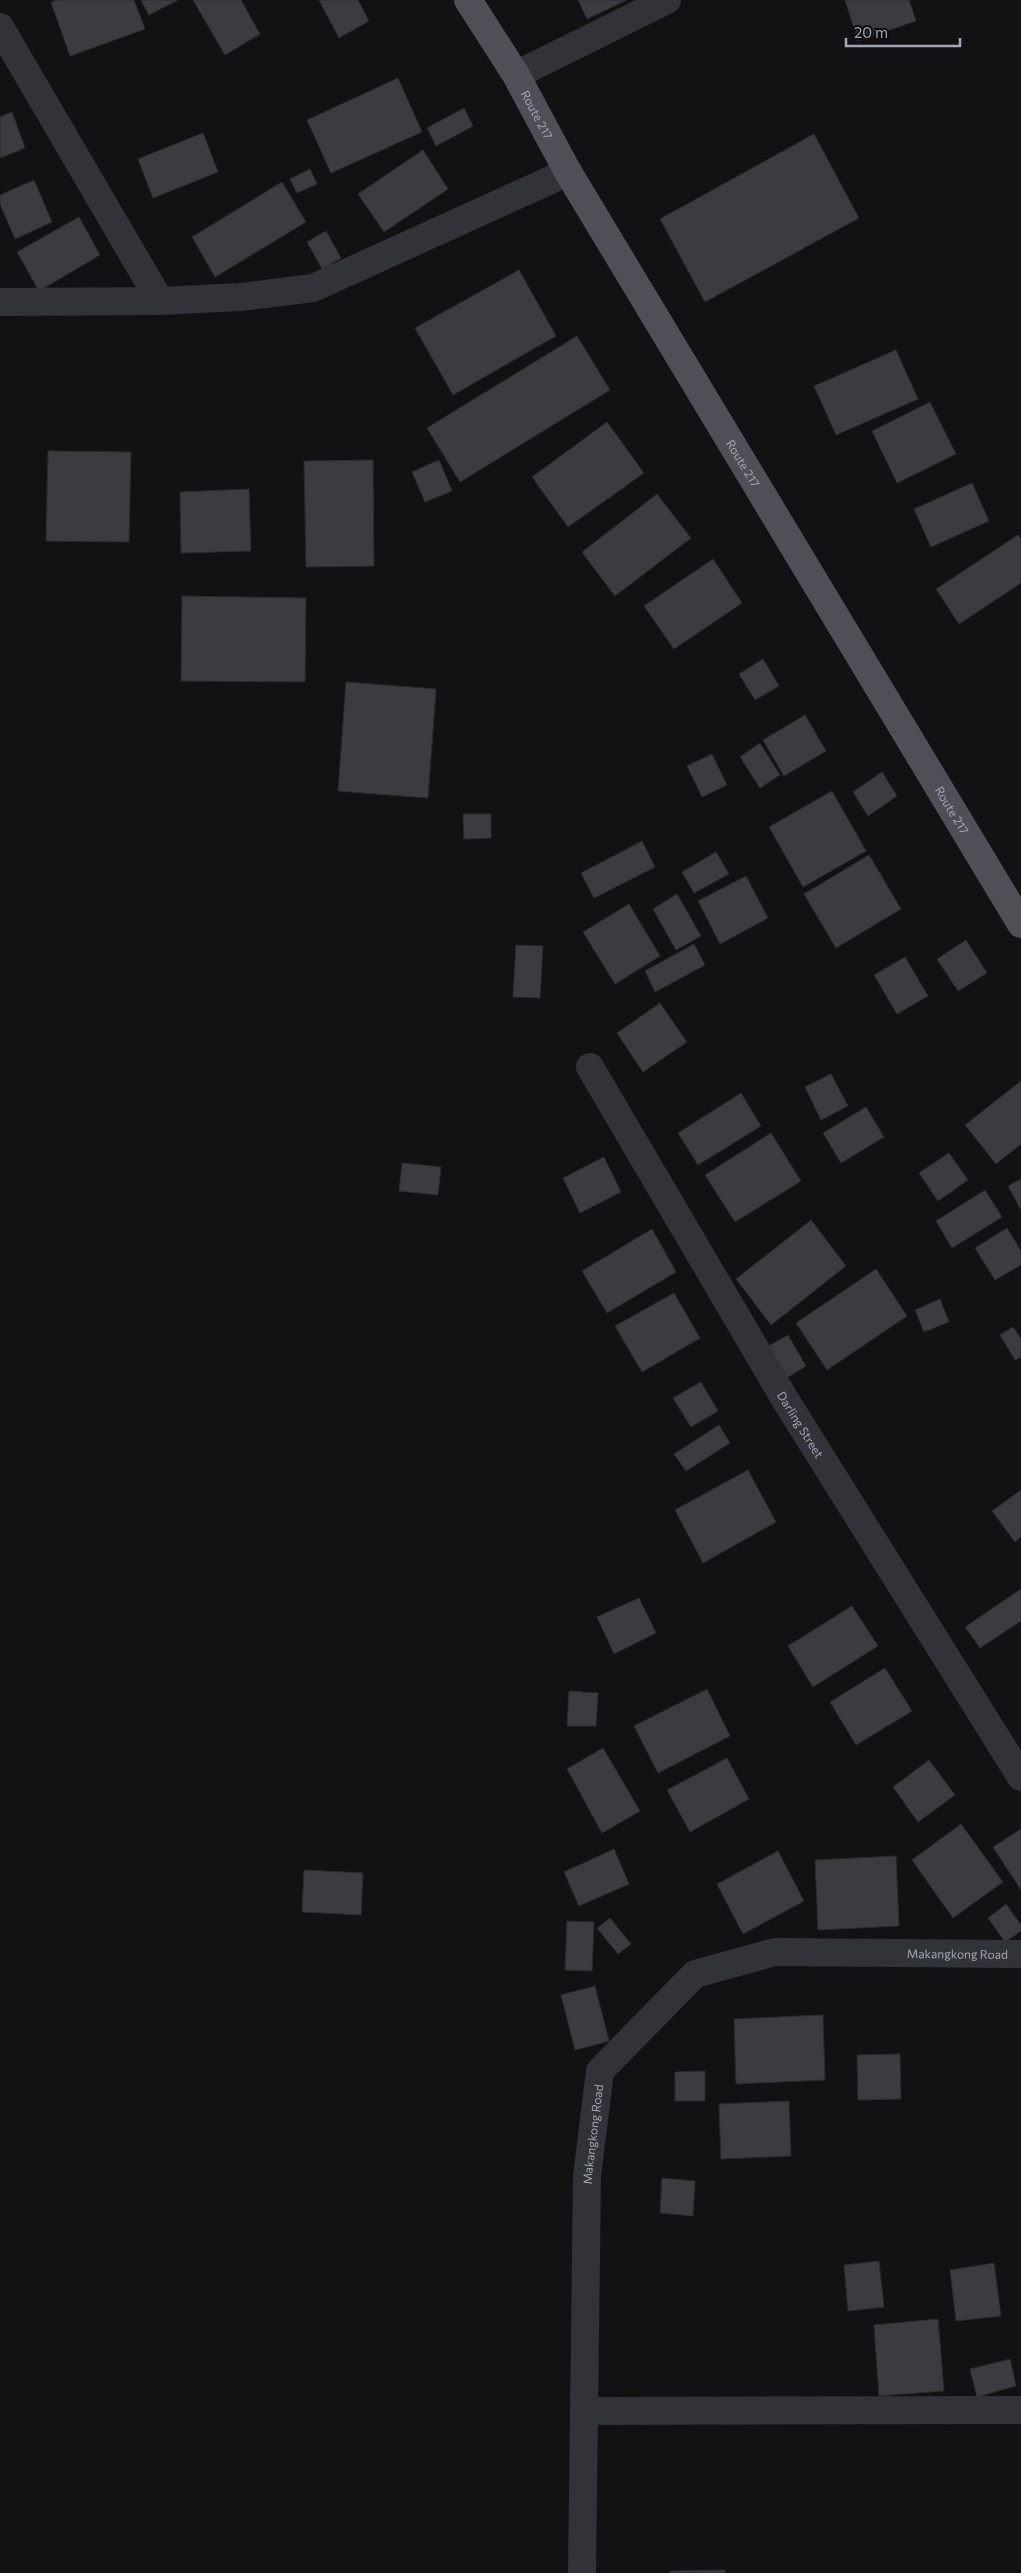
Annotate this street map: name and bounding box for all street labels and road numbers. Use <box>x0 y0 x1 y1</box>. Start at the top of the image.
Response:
street label: Route 217 <box>519 88 556 141</box>
street label: Route 217 <box>724 437 763 490</box>
street label: Route 217 <box>933 784 972 836</box>
street label: Darling Street <box>775 1389 827 1460</box>
street label: Makangkong Road <box>907 1946 1008 1961</box>
street label: Makangkong Road <box>580 2083 605 2185</box>

